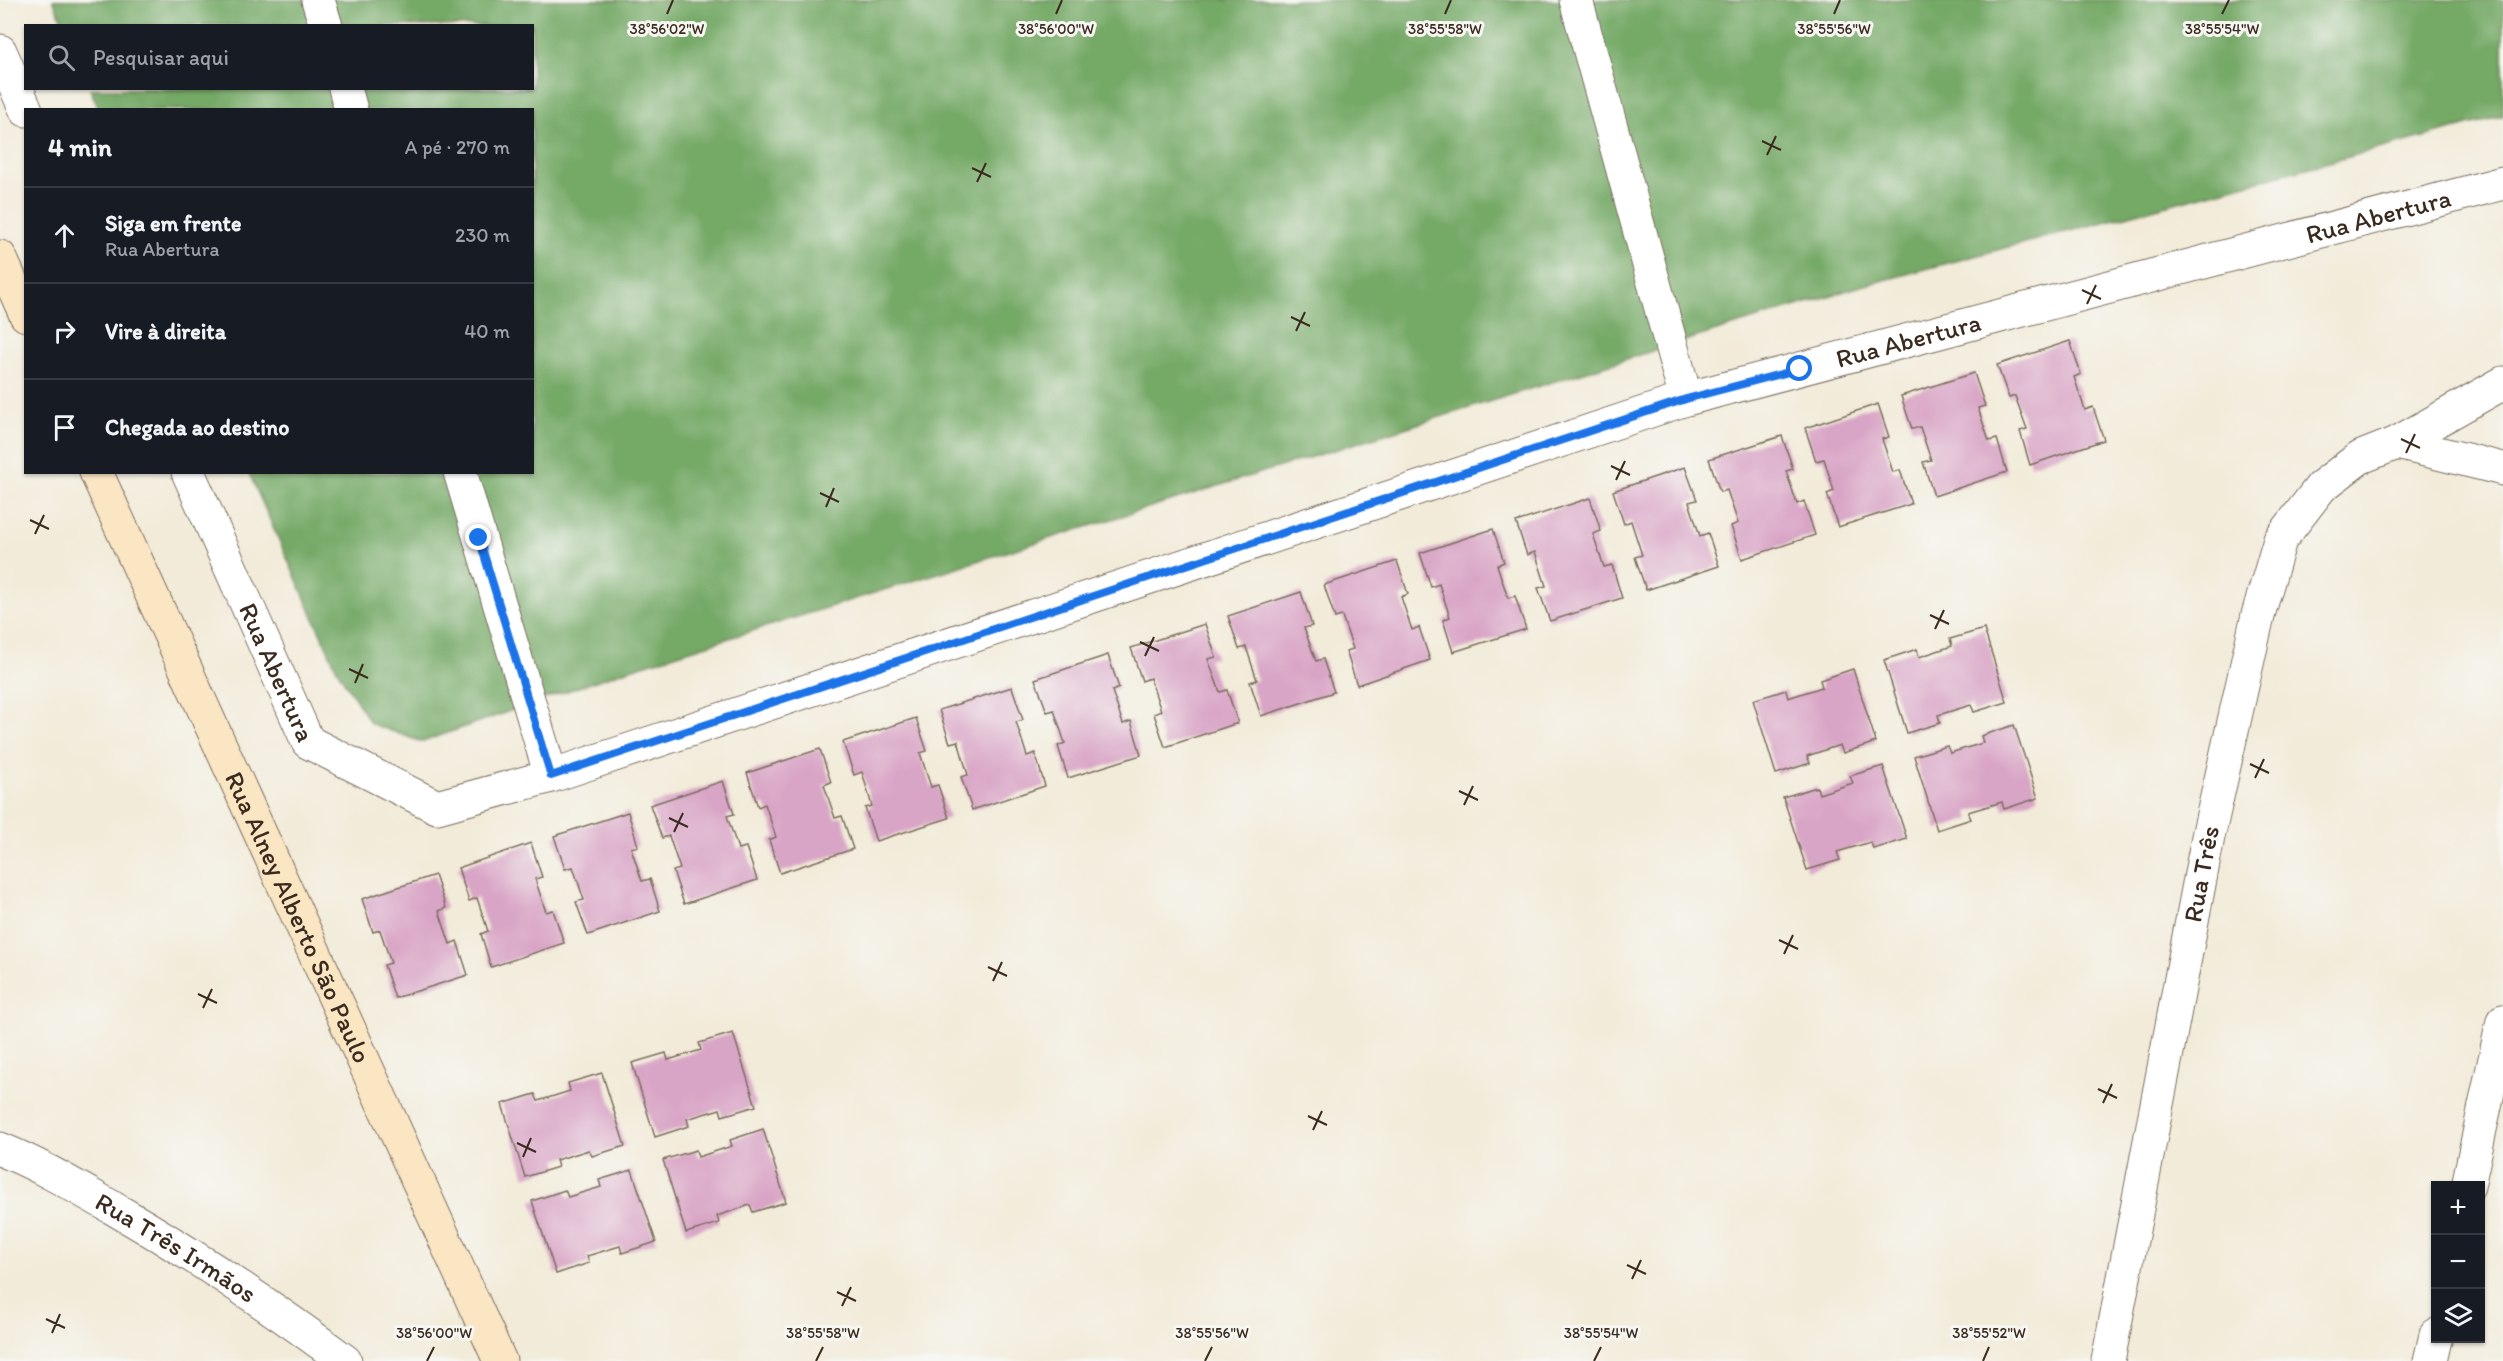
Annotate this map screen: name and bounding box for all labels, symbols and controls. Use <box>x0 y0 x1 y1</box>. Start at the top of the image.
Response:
text: 38°56'02"W <box>630 20 705 38</box>
text: 38°56'00"W <box>1018 20 1094 38</box>
text: 38°55'58"W <box>1408 20 1482 38</box>
text: 38°55'56"W <box>1797 20 1871 38</box>
text: 38°55'54"W <box>2185 20 2259 38</box>
search box <box>24 24 534 90</box>
icon: search <box>45 41 78 74</box>
text: Pesquisar aqui <box>93 44 229 71</box>
text: 4 min <box>48 131 112 163</box>
text: A pé · 270 m <box>405 135 510 159</box>
street label: Rua Abertura <box>2302 181 2454 250</box>
text: Siga em frente <box>105 210 241 237</box>
icon: ahead <box>48 219 81 252</box>
text: 230 m <box>455 223 510 247</box>
text: Rua Abertura <box>105 237 219 261</box>
street label: Rua Abertura <box>1832 306 1984 375</box>
icon: right <box>48 315 81 348</box>
text: Vire à direita <box>105 318 226 345</box>
text: 40 m <box>464 319 510 343</box>
route start <box>1786 355 1812 381</box>
icon: arrive <box>48 411 81 444</box>
text: Chegada ao destino <box>105 414 289 441</box>
route end <box>465 524 491 550</box>
street label: Rua Abertura <box>232 598 322 747</box>
street label: Rua Alney Alberto São Paulo <box>218 766 378 1068</box>
street label: Rua Três <box>2176 822 2226 925</box>
map controls <box>2431 1181 2485 1343</box>
button: + <box>2431 1181 2485 1235</box>
street label: Rua Três Irmãos <box>90 1185 263 1310</box>
button: − <box>2431 1235 2485 1289</box>
button: layers <box>2431 1289 2485 1343</box>
text: 38°56'00"W <box>396 1324 472 1342</box>
text: 38°55'58"W <box>786 1324 860 1342</box>
text: 38°55'56"W <box>1175 1324 1249 1342</box>
text: 38°55'54"W <box>1564 1324 1638 1342</box>
text: 38°55'52"W <box>1952 1324 2026 1342</box>

